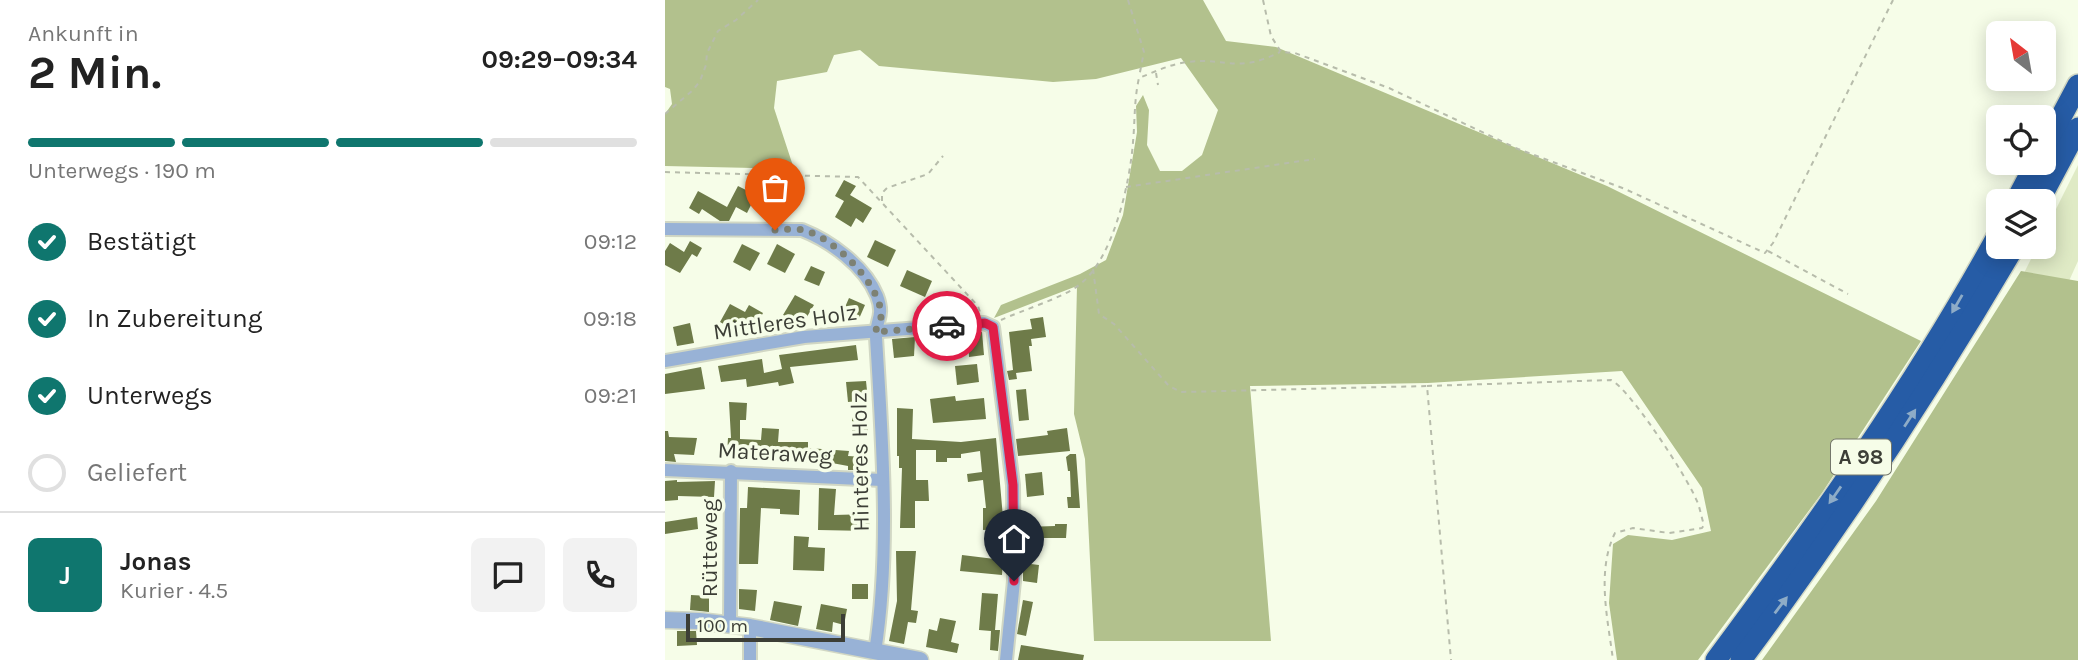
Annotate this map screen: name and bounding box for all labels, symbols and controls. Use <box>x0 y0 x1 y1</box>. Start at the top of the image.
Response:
text: Ankunft in <box>28 20 139 47</box>
north arrow <box>1986 21 2056 91</box>
map controls <box>1986 21 2056 259</box>
text: 09:29–09:34 <box>481 44 637 75</box>
text: 2 Min. <box>28 46 161 100</box>
button: locate <box>1986 105 2056 175</box>
text: Unterwegs · 190 m <box>28 157 216 184</box>
pin <box>745 158 805 230</box>
icon: bag <box>756 169 794 207</box>
button: layers <box>1986 189 2056 259</box>
icon: check <box>28 223 66 261</box>
text: Bestätigt <box>87 226 196 257</box>
text: 09:12 <box>584 228 637 255</box>
courier <box>912 291 982 361</box>
one-way arrow <box>1951 294 1964 313</box>
street label: Mittleres Holz <box>711 299 859 345</box>
icon: check <box>28 300 66 338</box>
text: In Zubereitung <box>87 303 262 334</box>
text: 09:18 <box>583 305 637 332</box>
icon: car <box>928 307 966 345</box>
icon: check <box>28 377 66 415</box>
text: Unterwegs <box>87 380 213 411</box>
text: 09:21 <box>584 382 637 409</box>
street label: Hinteres Holz <box>845 392 875 532</box>
one-way arrow <box>1903 408 1916 427</box>
street label: Materaweg <box>717 437 833 469</box>
road number: A 98 <box>1831 440 1891 475</box>
text: Geliefert <box>87 457 187 488</box>
one-way arrow <box>1828 486 1842 504</box>
street label: Rütteweg <box>696 499 723 597</box>
pin <box>984 509 1044 581</box>
icon: home <box>995 520 1033 558</box>
button: chat <box>471 538 545 612</box>
button: phone <box>563 538 637 612</box>
text: Jonas <box>120 546 191 577</box>
text: J <box>59 560 71 591</box>
text: Kurier · 4.5 <box>120 577 228 604</box>
one-way arrow <box>1774 596 1788 614</box>
scale bar <box>686 611 845 643</box>
text: 100 m <box>697 615 748 637</box>

